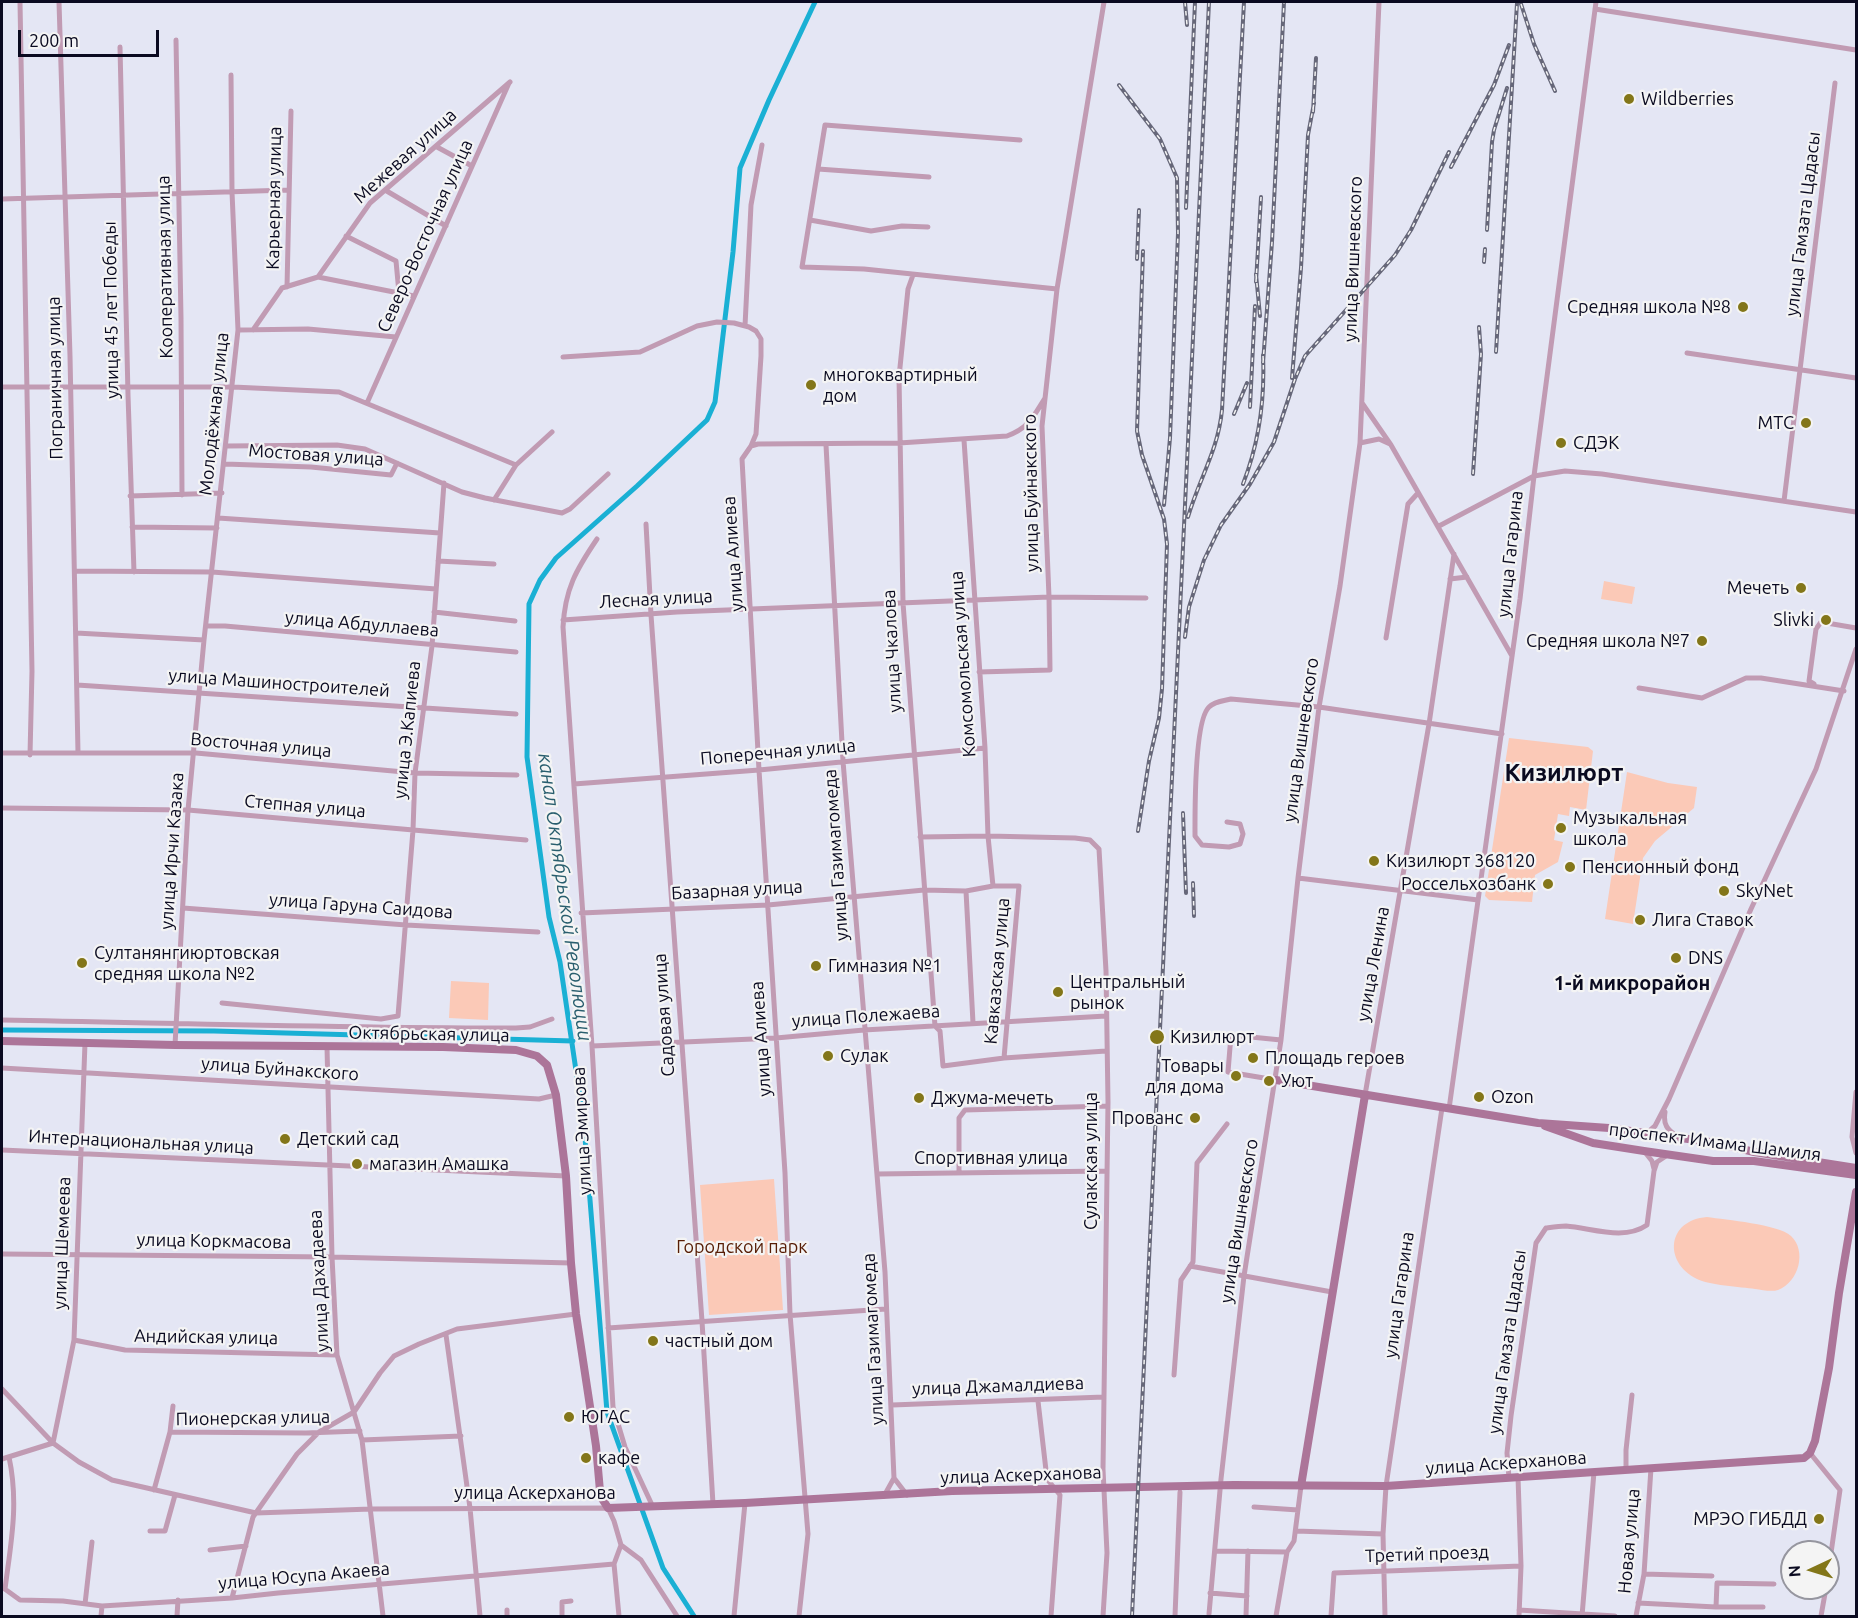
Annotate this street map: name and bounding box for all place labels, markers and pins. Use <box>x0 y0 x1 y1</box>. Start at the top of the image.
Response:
place label: Wildberries <box>1641 88 1734 110</box>
marker: Wildberries <box>1622 92 1636 106</box>
place label: Средняя школа №8 <box>1567 296 1731 318</box>
marker: Средняя школа №8 <box>1736 300 1750 314</box>
place label: многоквартирный дом <box>823 364 978 406</box>
marker: многоквартирный дом <box>804 378 818 392</box>
place label: МТС <box>1758 412 1794 434</box>
marker: МТС <box>1799 416 1813 430</box>
place label: СДЭК <box>1573 432 1619 454</box>
marker: СДЭК <box>1554 436 1568 450</box>
place label: Мечеть <box>1727 577 1789 599</box>
marker: Мечеть <box>1794 581 1808 595</box>
place label: Slivki <box>1773 609 1814 631</box>
marker: Slivki <box>1819 613 1833 627</box>
place label: Средняя школа №7 <box>1526 630 1690 652</box>
marker: Средняя школа №7 <box>1695 634 1709 648</box>
place label: Музыкальная школа <box>1573 807 1687 850</box>
marker: Музыкальная школа <box>1554 821 1568 835</box>
place label: Кизилюрт 368120 <box>1386 850 1535 872</box>
marker: Кизилюрт 368120 <box>1367 854 1381 868</box>
place label: Пенсионный фонд <box>1582 856 1739 878</box>
marker: Пенсионный фонд <box>1563 860 1577 874</box>
place label: Россельхозбанк <box>1401 873 1536 895</box>
marker: Россельхозбанк <box>1541 877 1555 891</box>
place label: SkyNet <box>1736 880 1793 902</box>
marker: SkyNet <box>1717 884 1731 898</box>
place label: Лига Ставок <box>1652 909 1753 931</box>
marker: Лига Ставок <box>1633 913 1647 927</box>
place label: Султанянгиюртовская средняя школа №2 <box>94 942 280 984</box>
place label: DNS <box>1688 947 1723 969</box>
marker: DNS <box>1669 951 1683 965</box>
place label: Гимназия №1 <box>828 955 942 977</box>
marker: Султанянгиюртовская средняя школа №2 <box>75 956 89 970</box>
marker: Гимназия №1 <box>809 959 823 973</box>
place label: Центральный рынок <box>1070 971 1185 1014</box>
marker: Центральный рынок <box>1051 985 1065 999</box>
place label: Кизилюрт <box>1170 1026 1254 1048</box>
marker: Кизилюрт <box>1148 1028 1166 1046</box>
place label: Сулак <box>840 1045 888 1067</box>
place label: Площадь героев <box>1265 1047 1405 1069</box>
marker: Сулак <box>821 1049 835 1063</box>
marker: Площадь героев <box>1246 1051 1260 1065</box>
place label: Товары для дома <box>1145 1055 1224 1098</box>
marker: Товары для дома <box>1229 1069 1243 1083</box>
place label: Уют <box>1281 1070 1313 1092</box>
marker: Уют <box>1262 1074 1276 1088</box>
place label: Ozon <box>1491 1086 1534 1108</box>
place label: Джума-мечеть <box>931 1087 1053 1109</box>
marker: Ozon <box>1472 1090 1486 1104</box>
marker: Джума-мечеть <box>912 1091 926 1105</box>
place label: Прованс <box>1111 1107 1183 1129</box>
marker: Прованс <box>1188 1111 1202 1125</box>
place label: Детский сад <box>297 1128 399 1150</box>
marker: Детский сад <box>278 1132 292 1146</box>
place label: магазин Амашка <box>369 1153 509 1175</box>
marker: магазин Амашка <box>350 1157 364 1171</box>
place label: частный дом <box>665 1330 773 1352</box>
marker: частный дом <box>646 1334 660 1348</box>
place label: ЮГАС <box>581 1406 630 1428</box>
marker: ЮГАС <box>562 1410 576 1424</box>
place label: кафе <box>598 1447 640 1469</box>
marker: кафе <box>579 1451 593 1465</box>
place label: МРЭО ГИБДД <box>1693 1508 1807 1530</box>
marker: МРЭО ГИБДД <box>1812 1512 1826 1526</box>

